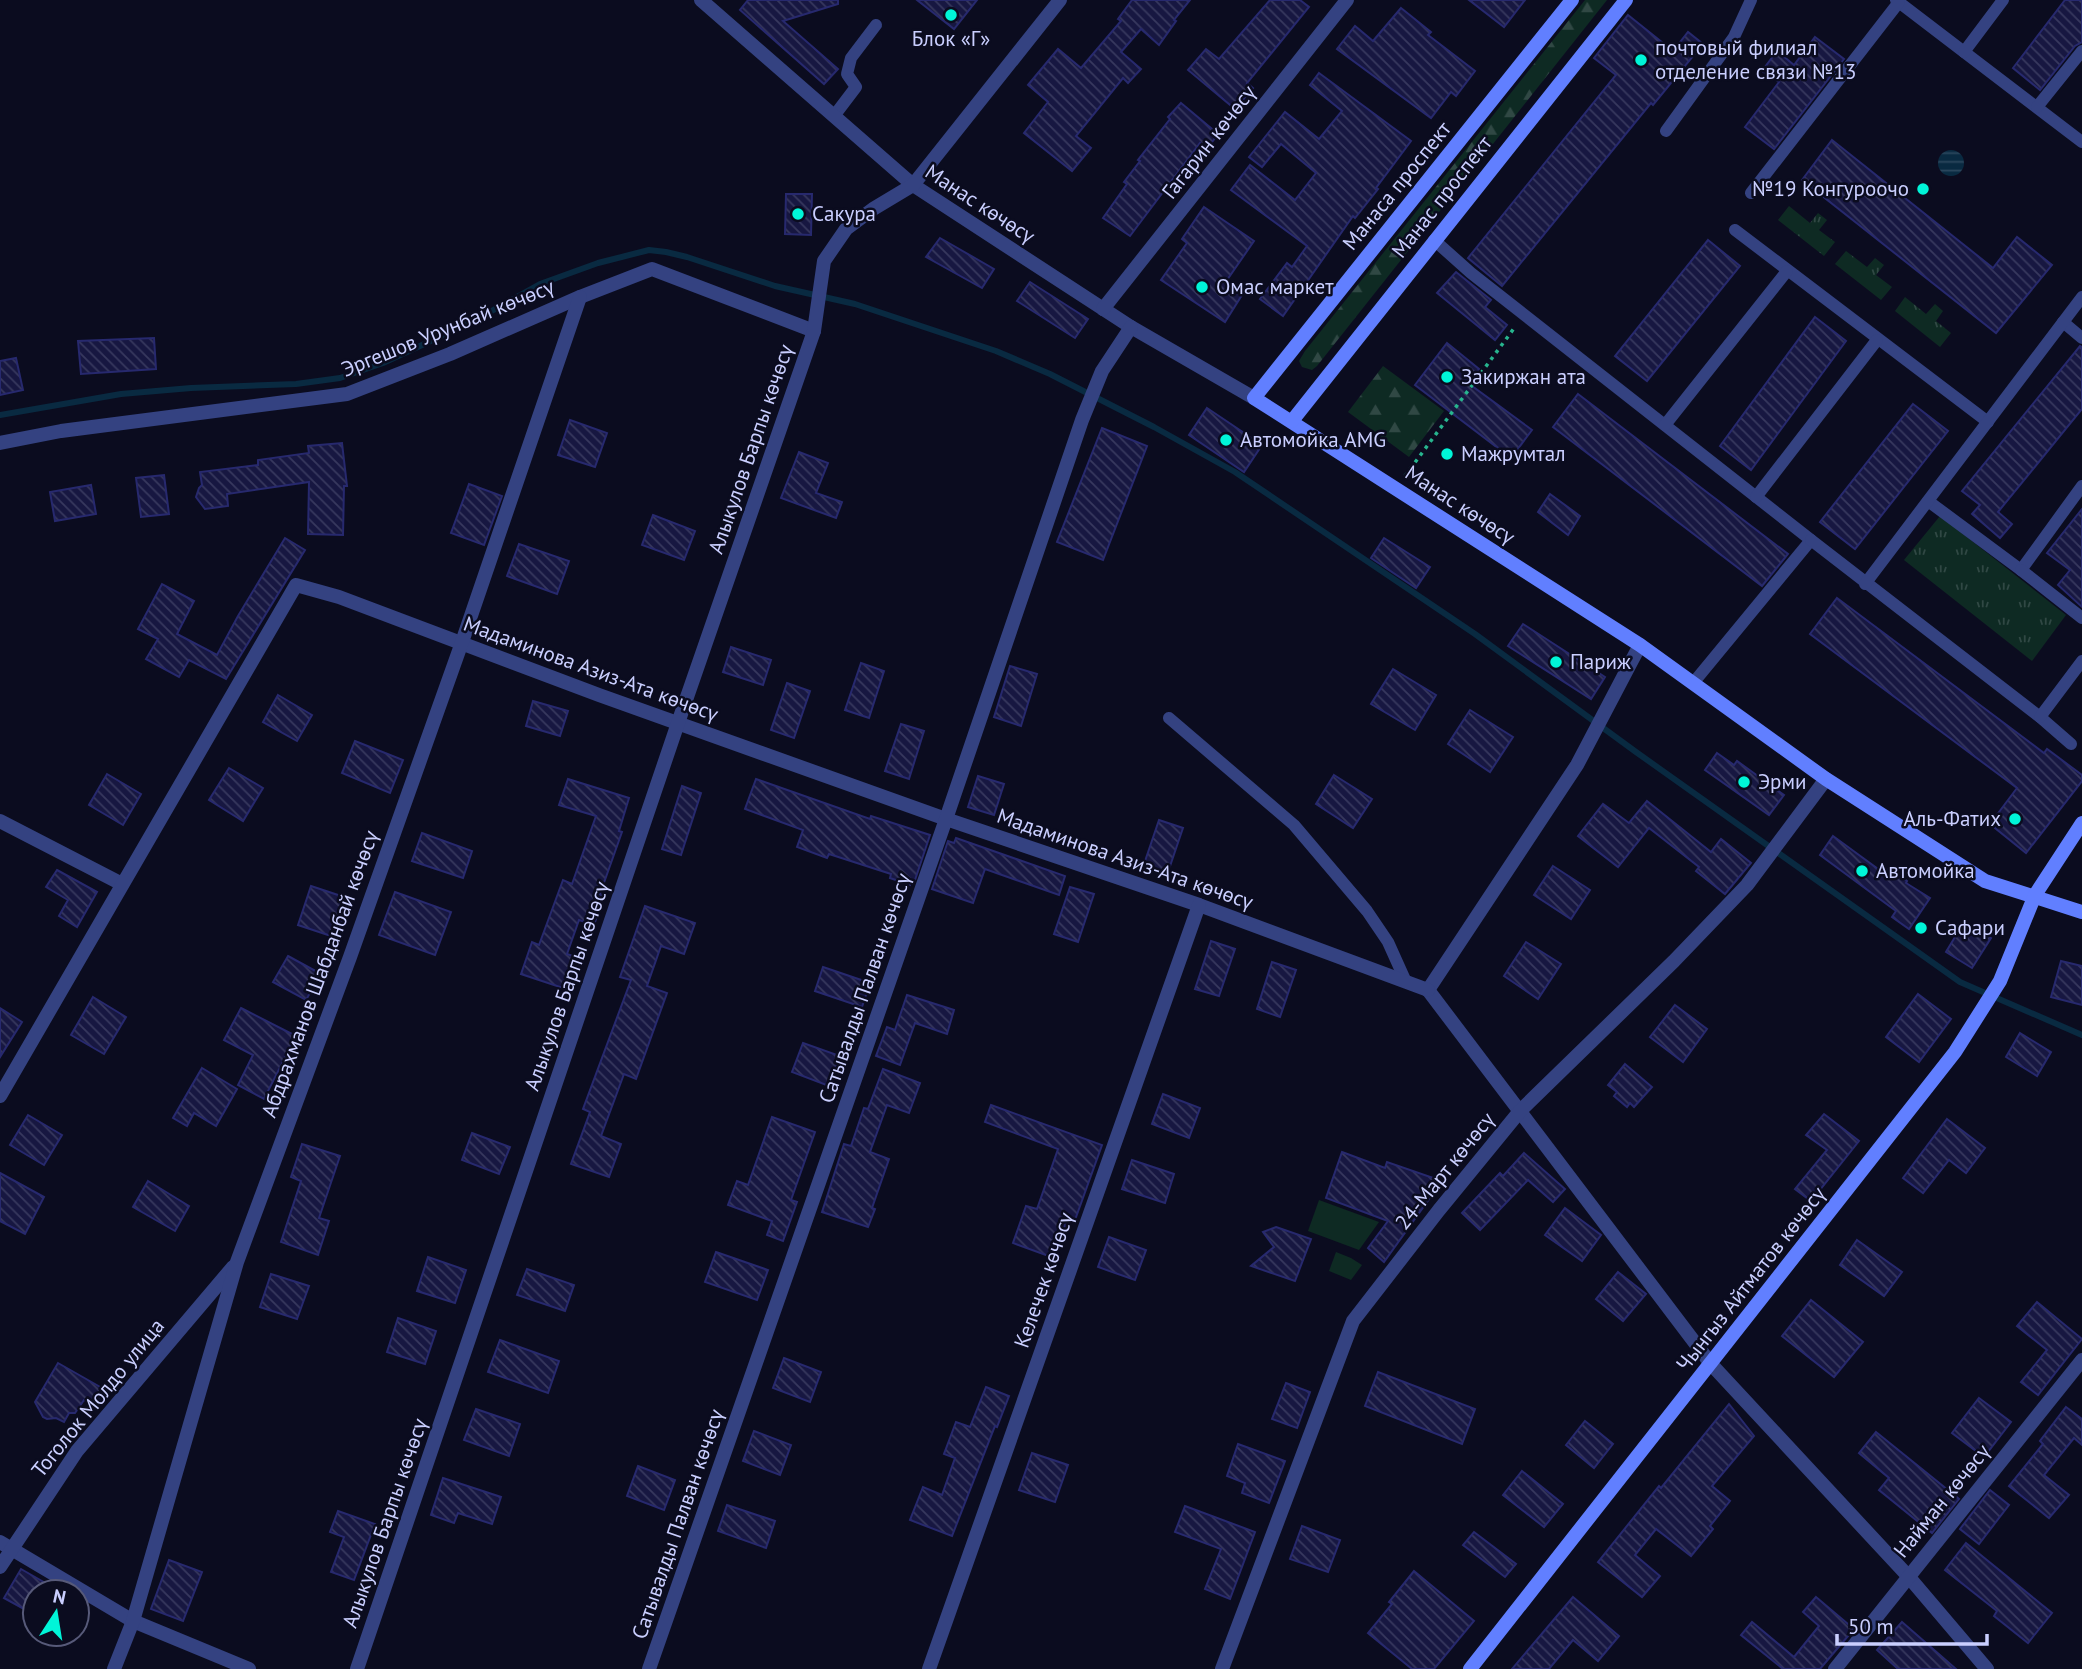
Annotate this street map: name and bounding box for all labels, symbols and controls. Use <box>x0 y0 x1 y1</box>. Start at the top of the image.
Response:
marker: Блок «Г» <box>943 7 959 23</box>
place label: Блок «Г» <box>912 25 990 52</box>
place label: почтовый филиал отделение связи №13 <box>1655 34 1856 85</box>
marker: почтовый филиал отделение связи №13 <box>1633 52 1649 68</box>
street label: Гагарин көчөсү <box>1156 79 1262 204</box>
street label: Манаса проспект <box>1336 115 1457 256</box>
street label: Манас проспект <box>1386 130 1498 263</box>
street label: Манас көчөсү <box>920 158 1040 249</box>
place label: №19 Конгуроочо <box>1752 175 1909 202</box>
marker: №19 Конгуроочо <box>1915 181 1931 197</box>
place label: Сакура <box>812 200 876 227</box>
marker: Сакура <box>790 206 806 222</box>
street label: Эргешов Урунбай көчөсү <box>337 272 558 383</box>
place label: Омас маркет <box>1216 273 1334 300</box>
marker: Омас маркет <box>1194 279 1210 295</box>
street label: Алыкулов Барпы көчөсү <box>702 340 799 557</box>
place label: Закиржан ата <box>1461 363 1586 390</box>
marker: Закиржан ата <box>1439 369 1455 385</box>
place label: Автомойка AMG <box>1240 426 1386 453</box>
marker: Автомойка AMG <box>1218 432 1234 448</box>
place label: Мажрумтал <box>1461 440 1566 467</box>
marker: Мажрумтал <box>1439 446 1455 462</box>
street label: Манас көчөсү <box>1400 459 1520 550</box>
street label: Мадаминова Азиз-Ата көчөсү <box>460 610 722 727</box>
place label: Париж <box>1570 648 1631 675</box>
marker: Париж <box>1548 654 1564 670</box>
place label: Эрми <box>1758 768 1807 795</box>
marker: Эрми <box>1736 774 1752 790</box>
street label: Мадаминова Азиз-Ата көчөсү <box>993 802 1257 915</box>
place label: Аль-Фатих <box>1904 805 2001 832</box>
marker: Аль-Фатих <box>2007 811 2023 827</box>
street label: Абдрахманов Шабданбай көчөсү <box>255 826 384 1121</box>
place label: Автомойка <box>1876 857 1975 884</box>
marker: Автомойка <box>1854 863 1870 879</box>
street label: Сатывалды Палван көчөсү <box>812 869 917 1106</box>
street label: Алыкулов Барпы көчөсү <box>518 877 615 1094</box>
place label: Сафари <box>1935 914 2005 941</box>
marker: Сафари <box>1913 920 1929 936</box>
street label: 24-Март көчөсү <box>1389 1106 1500 1235</box>
street label: Чынгыз Айтматов көчөсү <box>1670 1181 1831 1376</box>
street label: Келечек көчөсү <box>1008 1209 1079 1351</box>
street label: Тоголок Молдо улица <box>25 1313 170 1482</box>
street label: Сатывалды Палван көчөсү <box>625 1405 730 1642</box>
street label: Алыкулов Барпы көчөсү <box>336 1414 433 1631</box>
street label: Найман көчөсү <box>1887 1438 1996 1563</box>
north arrow <box>21 1578 91 1648</box>
text: N <box>51 1583 68 1609</box>
scale bar <box>1837 1602 1988 1646</box>
text: 50 m <box>1848 1613 1894 1640</box>

